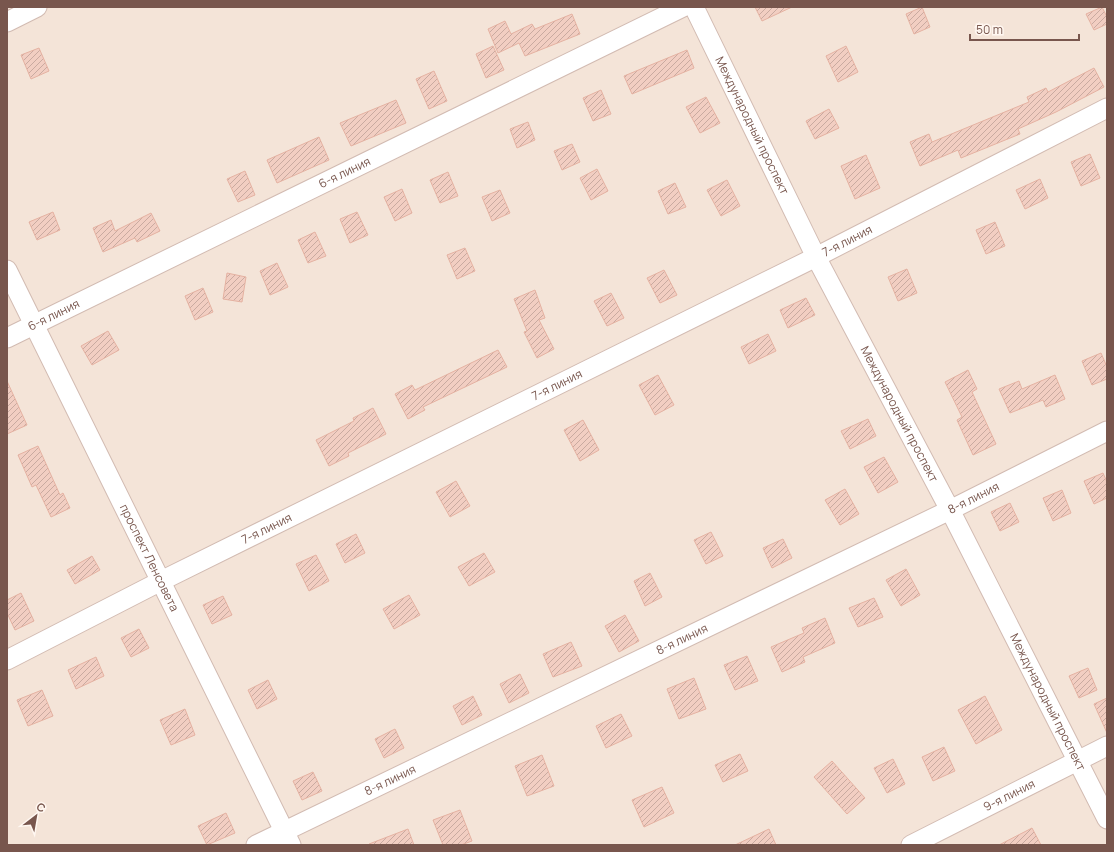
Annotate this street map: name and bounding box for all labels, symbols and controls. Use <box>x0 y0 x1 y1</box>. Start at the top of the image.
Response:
scale bar <box>970 16 1079 42</box>
text: 50 m <box>976 21 1003 38</box>
street label: Международный проспект <box>711 54 793 197</box>
street label: 6-я линия <box>316 152 373 192</box>
street label: 7-я линия <box>819 221 875 260</box>
street label: 6-я линия <box>25 295 82 335</box>
street label: Международный проспект <box>857 343 943 485</box>
street label: 7-я линия <box>529 365 585 404</box>
street label: 8-я линия <box>945 478 1002 518</box>
street label: проспект Ленсовета <box>116 501 183 614</box>
street label: 7-я линия <box>238 509 295 548</box>
street label: 8-я линия <box>653 619 710 659</box>
street label: Международный проспект <box>1006 630 1090 773</box>
street label: 8-я линия <box>361 760 419 799</box>
street label: 9-я линия <box>980 775 1038 815</box>
north arrow <box>16 796 56 836</box>
text: С <box>34 798 49 816</box>

